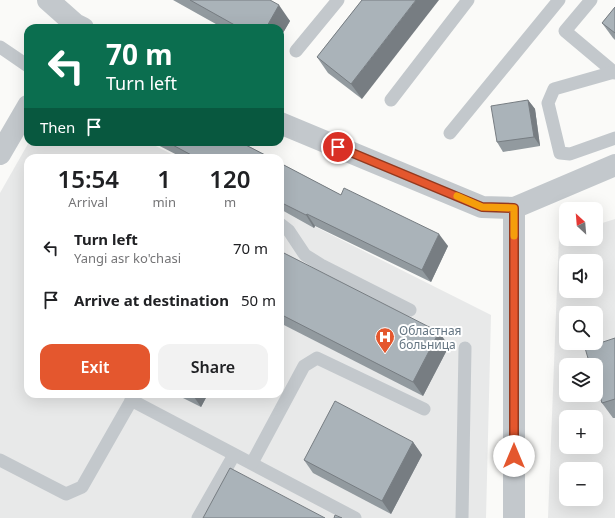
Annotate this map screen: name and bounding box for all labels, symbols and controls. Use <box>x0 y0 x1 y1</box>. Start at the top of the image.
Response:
text: 70 m <box>106 35 173 73</box>
icon: left <box>40 40 92 92</box>
text: Turn left <box>106 71 177 95</box>
icon: arrive <box>83 116 105 138</box>
text: Then <box>40 117 75 137</box>
pin <box>321 130 355 164</box>
icon: arrive <box>327 136 349 158</box>
text: 15:54 <box>57 162 119 195</box>
text: 1 <box>157 162 171 195</box>
text: 120 <box>209 162 251 195</box>
text: Arrival <box>68 193 108 211</box>
text: min <box>152 193 176 211</box>
text: m <box>224 193 236 211</box>
north arrow <box>559 202 603 246</box>
map controls <box>559 202 603 506</box>
text: Turn left <box>74 229 138 249</box>
icon: left <box>40 237 62 259</box>
text: 70 m <box>233 238 268 258</box>
text: Yangi asr ko'chasi <box>74 249 181 267</box>
button: sound <box>559 254 603 298</box>
icon: arrive <box>40 289 62 311</box>
text: Arrive at destination <box>74 290 229 310</box>
text: 50 m <box>241 290 276 310</box>
button: search <box>559 306 603 350</box>
place label: Областная больница <box>399 322 461 353</box>
hospital icon: Областная больница <box>374 326 396 354</box>
button: Exit <box>40 344 150 390</box>
button: Share <box>158 344 268 390</box>
button: layers <box>559 358 603 402</box>
button: + <box>559 410 603 454</box>
position arrow <box>493 435 535 477</box>
button: − <box>559 462 603 506</box>

